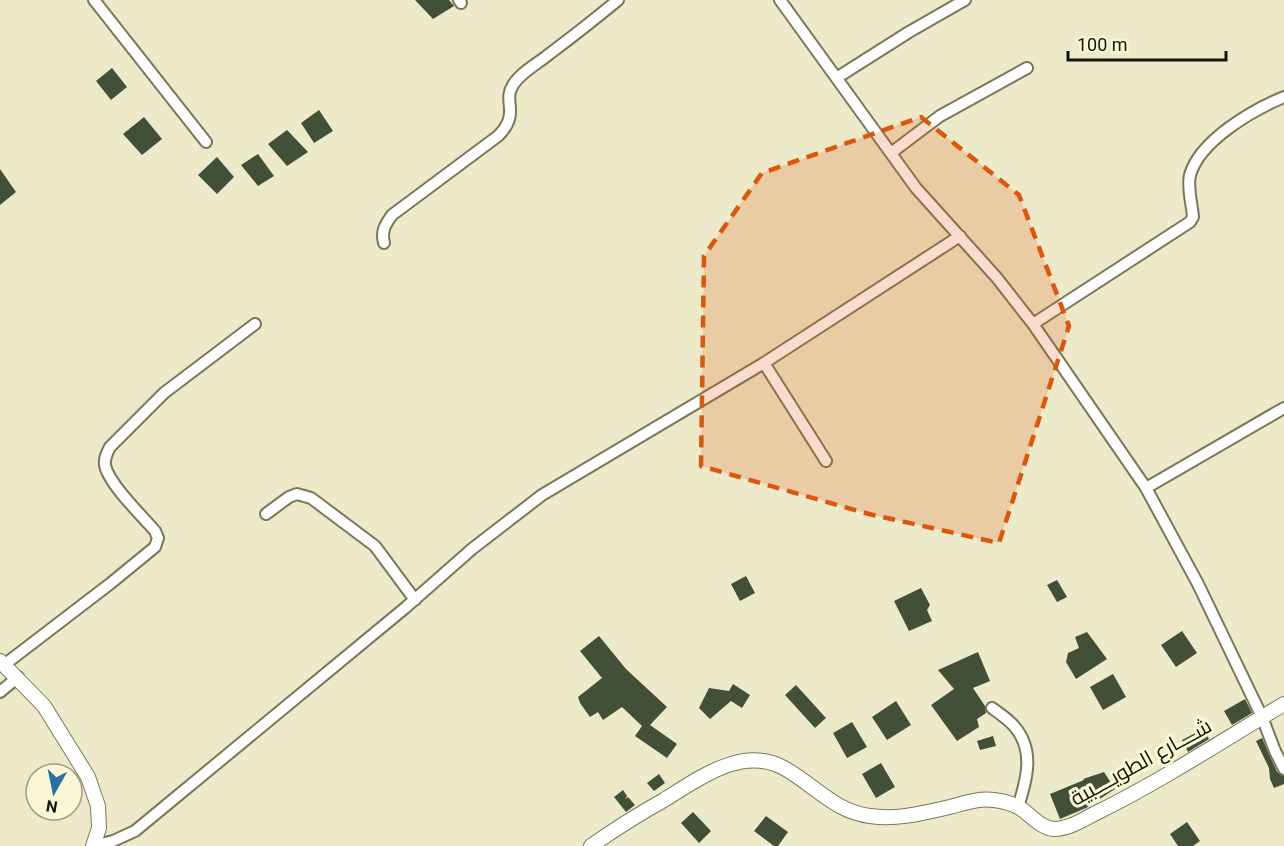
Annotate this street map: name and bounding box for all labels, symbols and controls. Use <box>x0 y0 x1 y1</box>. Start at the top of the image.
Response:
scale bar <box>1068 24 1226 62</box>
text: 100 m <box>1077 34 1128 55</box>
street label: شــــارع الطويــــبية <box>1066 713 1217 812</box>
north arrow <box>24 762 84 822</box>
text: N <box>45 796 59 817</box>

